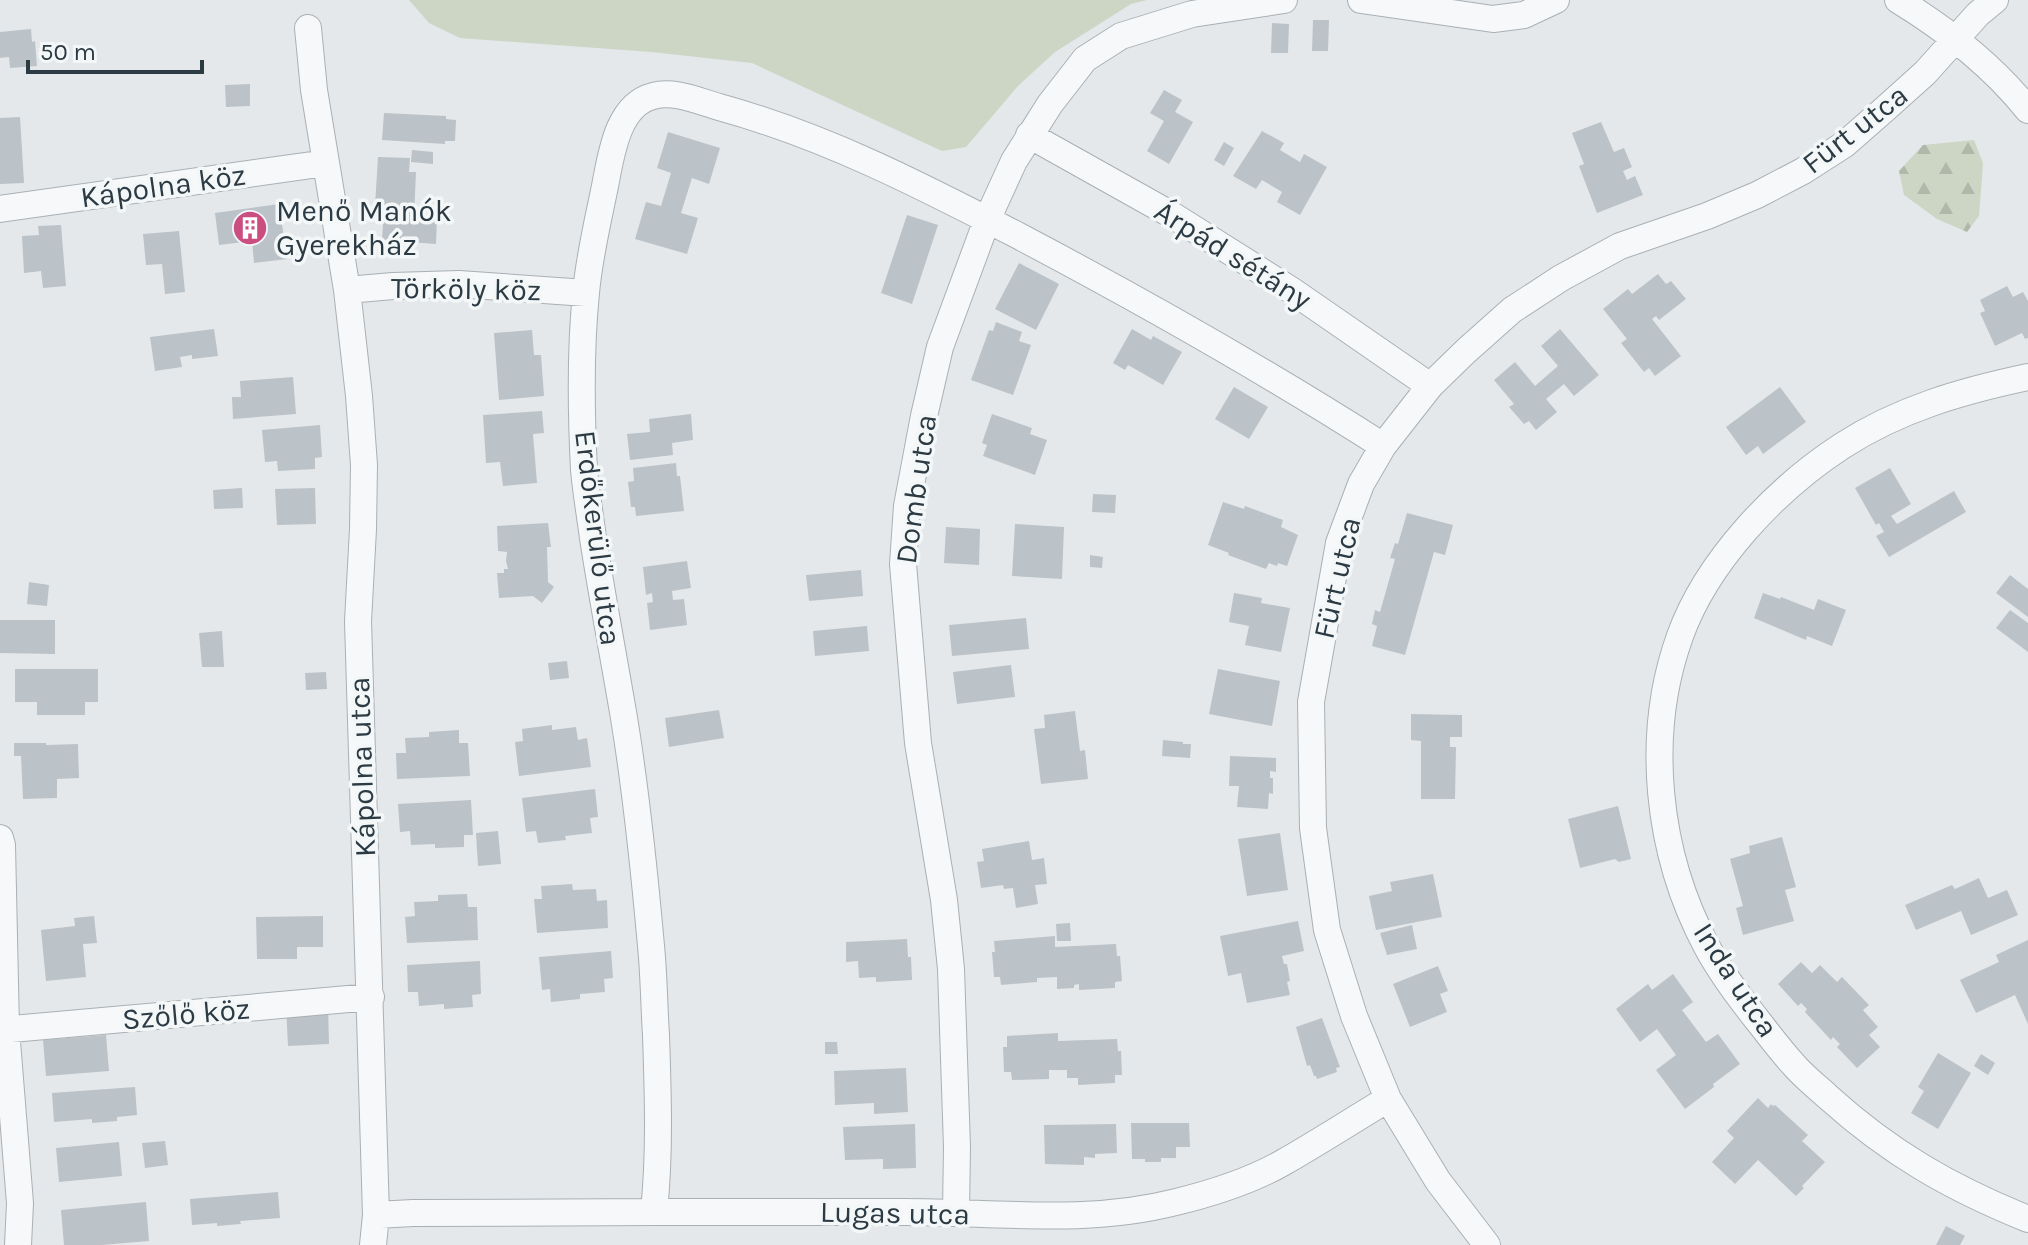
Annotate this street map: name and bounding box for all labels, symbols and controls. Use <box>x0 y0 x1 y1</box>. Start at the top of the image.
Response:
scale bar <box>28 24 202 74</box>
text: 50 m <box>40 38 96 66</box>
street label: Fürt utca <box>1795 77 1915 181</box>
street label: Kápolna köz <box>78 157 248 215</box>
place label: Menő Manók Gyerekház <box>276 193 452 263</box>
street label: Árpád sétány <box>1148 193 1318 317</box>
building icon: Menő Manók Gyerekház <box>231 209 269 247</box>
street label: Törköly köz <box>391 270 541 308</box>
street label: Domb utca <box>888 412 944 566</box>
street label: Erdőkerülő utca <box>567 428 629 648</box>
street label: Fürt utca <box>1306 514 1368 642</box>
street label: Kápolna utca <box>341 676 383 858</box>
street label: Inda utca <box>1686 916 1786 1044</box>
street label: Szőlő köz <box>121 990 251 1038</box>
street label: Lugas utca <box>820 1194 970 1232</box>

